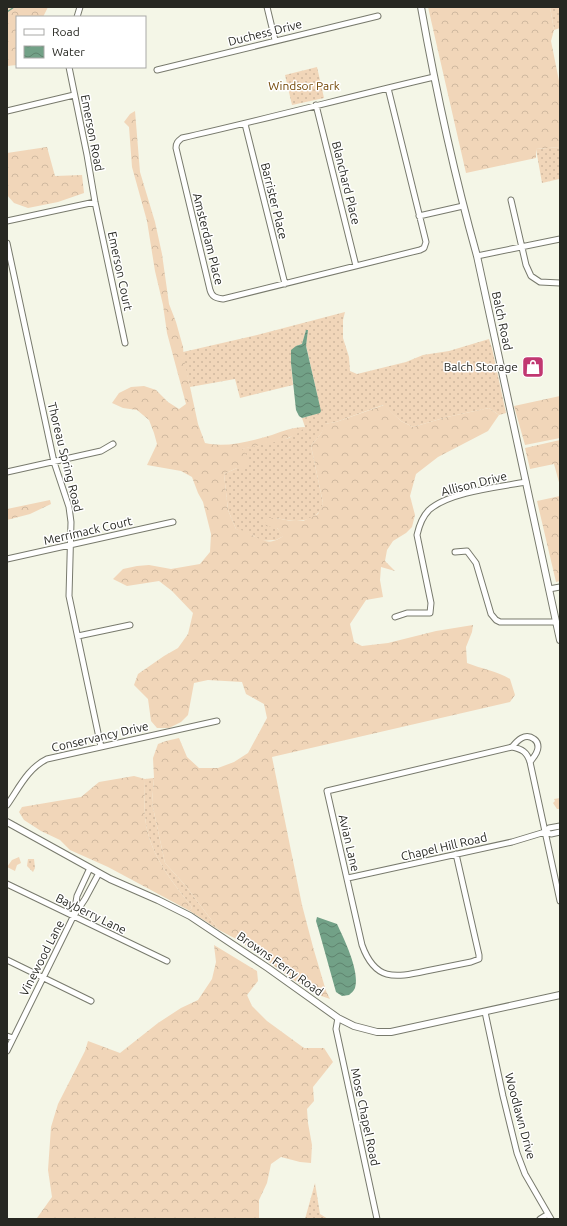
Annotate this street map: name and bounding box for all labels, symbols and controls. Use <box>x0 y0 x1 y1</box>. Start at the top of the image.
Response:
legend <box>16 16 146 68</box>
street label: Duchess Drive <box>226 17 303 48</box>
text: Road <box>52 25 80 38</box>
text: Water <box>52 45 85 58</box>
park label: Windsor Park <box>268 79 340 92</box>
street label: Emerson Road <box>79 94 106 172</box>
street label: Blanchard Place <box>330 140 363 226</box>
street label: Barrister Place <box>259 161 290 240</box>
street label: Amsterdam Place <box>191 192 226 286</box>
street label: Emerson Court <box>106 230 135 312</box>
street label: Balch Road <box>490 290 515 351</box>
shop icon: Balch Storage <box>520 354 546 380</box>
place label: Balch Storage <box>444 360 518 373</box>
street label: Thoreau Spring Road <box>46 401 85 513</box>
street label: Allison Drive <box>440 469 508 498</box>
street label: Merrimack Court <box>42 514 134 547</box>
street label: Conservancy Drive <box>50 719 150 754</box>
street label: Avian Lane <box>337 813 362 873</box>
street label: Chapel Hill Road <box>400 830 488 863</box>
street label: Bayberry Lane <box>54 891 129 936</box>
street label: Vinewood Lane <box>17 918 66 998</box>
street label: Browns Ferry Road <box>235 929 326 998</box>
street label: Mose Chapel Road <box>349 1067 382 1167</box>
street label: Woodlawn Drive <box>503 1071 538 1160</box>

